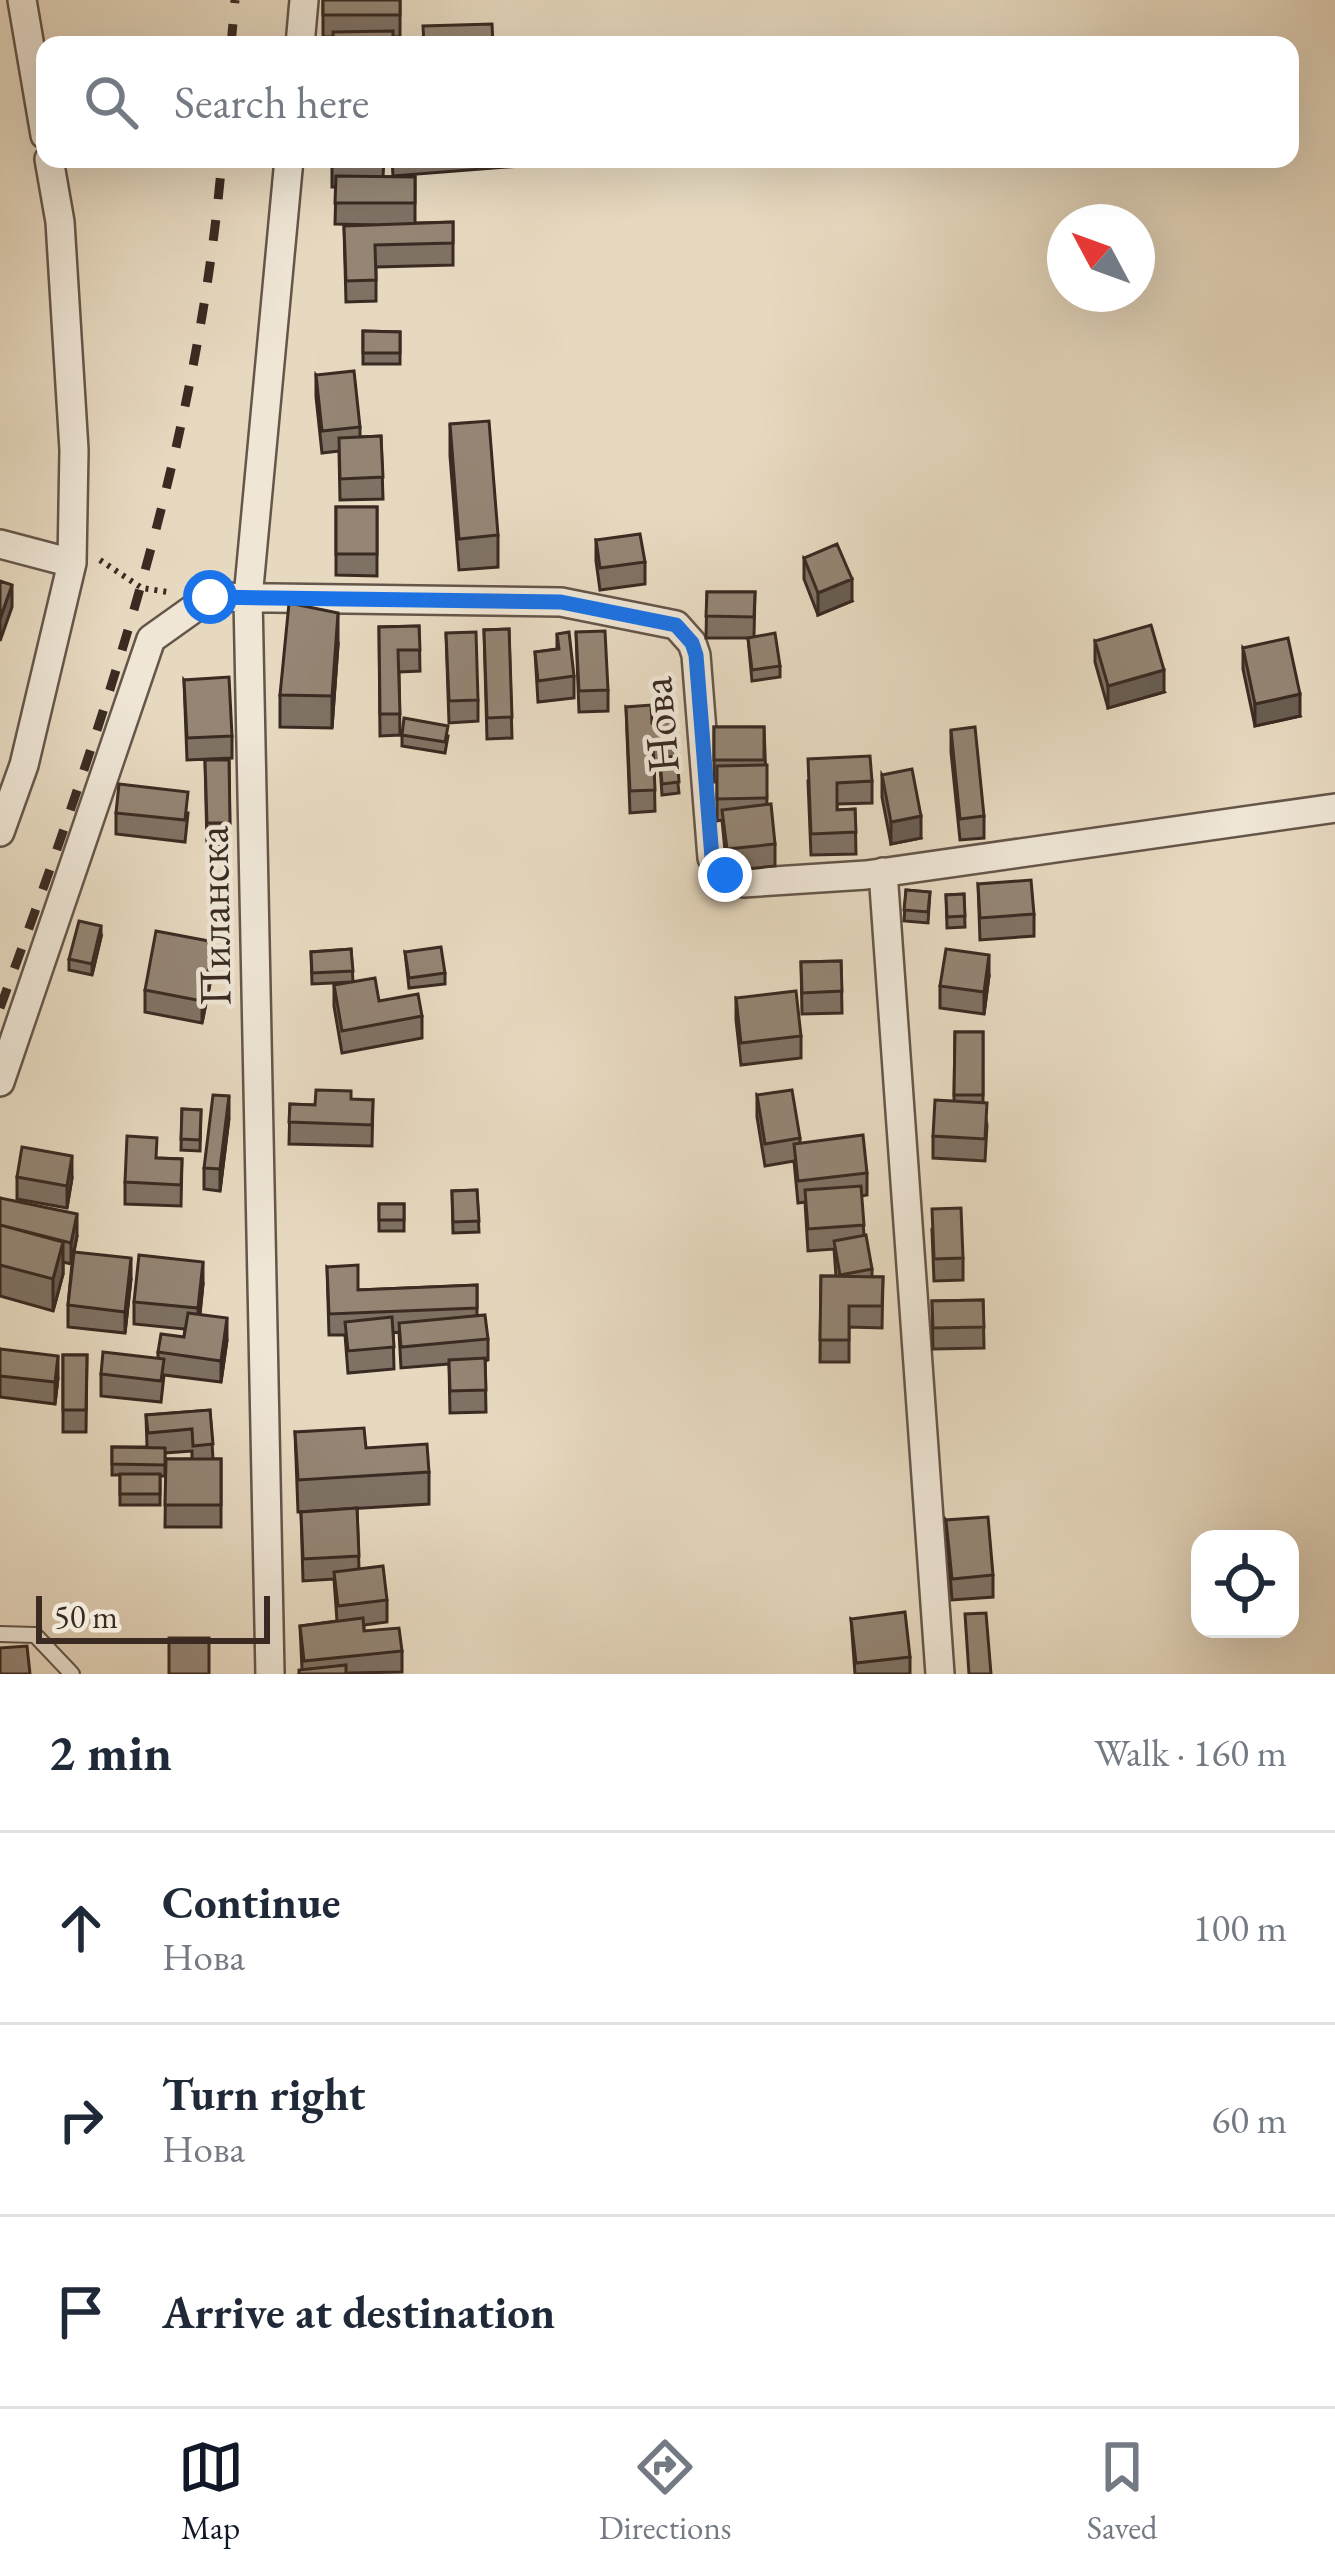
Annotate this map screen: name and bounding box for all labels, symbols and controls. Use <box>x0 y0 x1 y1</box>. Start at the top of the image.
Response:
search box <box>36 36 1299 168</box>
icon: search <box>78 69 144 135</box>
text: Search here <box>174 73 369 131</box>
north arrow <box>1047 204 1155 312</box>
route start <box>183 570 237 624</box>
street label: Нова <box>626 675 692 775</box>
street label: Пиланска <box>182 825 244 1007</box>
route end <box>698 848 752 902</box>
map controls <box>1191 1530 1299 1638</box>
button: locate <box>1191 1530 1299 1638</box>
scale bar <box>36 1590 270 1643</box>
text: 50 m <box>54 1595 118 1638</box>
text: 2 min <box>48 1719 172 1785</box>
text: Walk · 160 m <box>1094 1727 1287 1778</box>
text: Continue <box>162 1873 340 1931</box>
icon: ahead <box>48 1895 114 1961</box>
text: 100 m <box>1193 1902 1287 1953</box>
text: Нова <box>162 1931 245 1982</box>
text: Turn right <box>162 2065 365 2123</box>
icon: right <box>48 2087 114 2153</box>
text: 60 m <box>1211 2094 1287 2145</box>
text: Нова <box>162 2123 245 2174</box>
icon: arrive <box>48 2279 114 2345</box>
text: Arrive at destination <box>162 2283 555 2341</box>
tab: Map <box>178 2434 244 2549</box>
tab: Directions <box>599 2434 732 2549</box>
tab: Saved <box>1087 2434 1157 2549</box>

